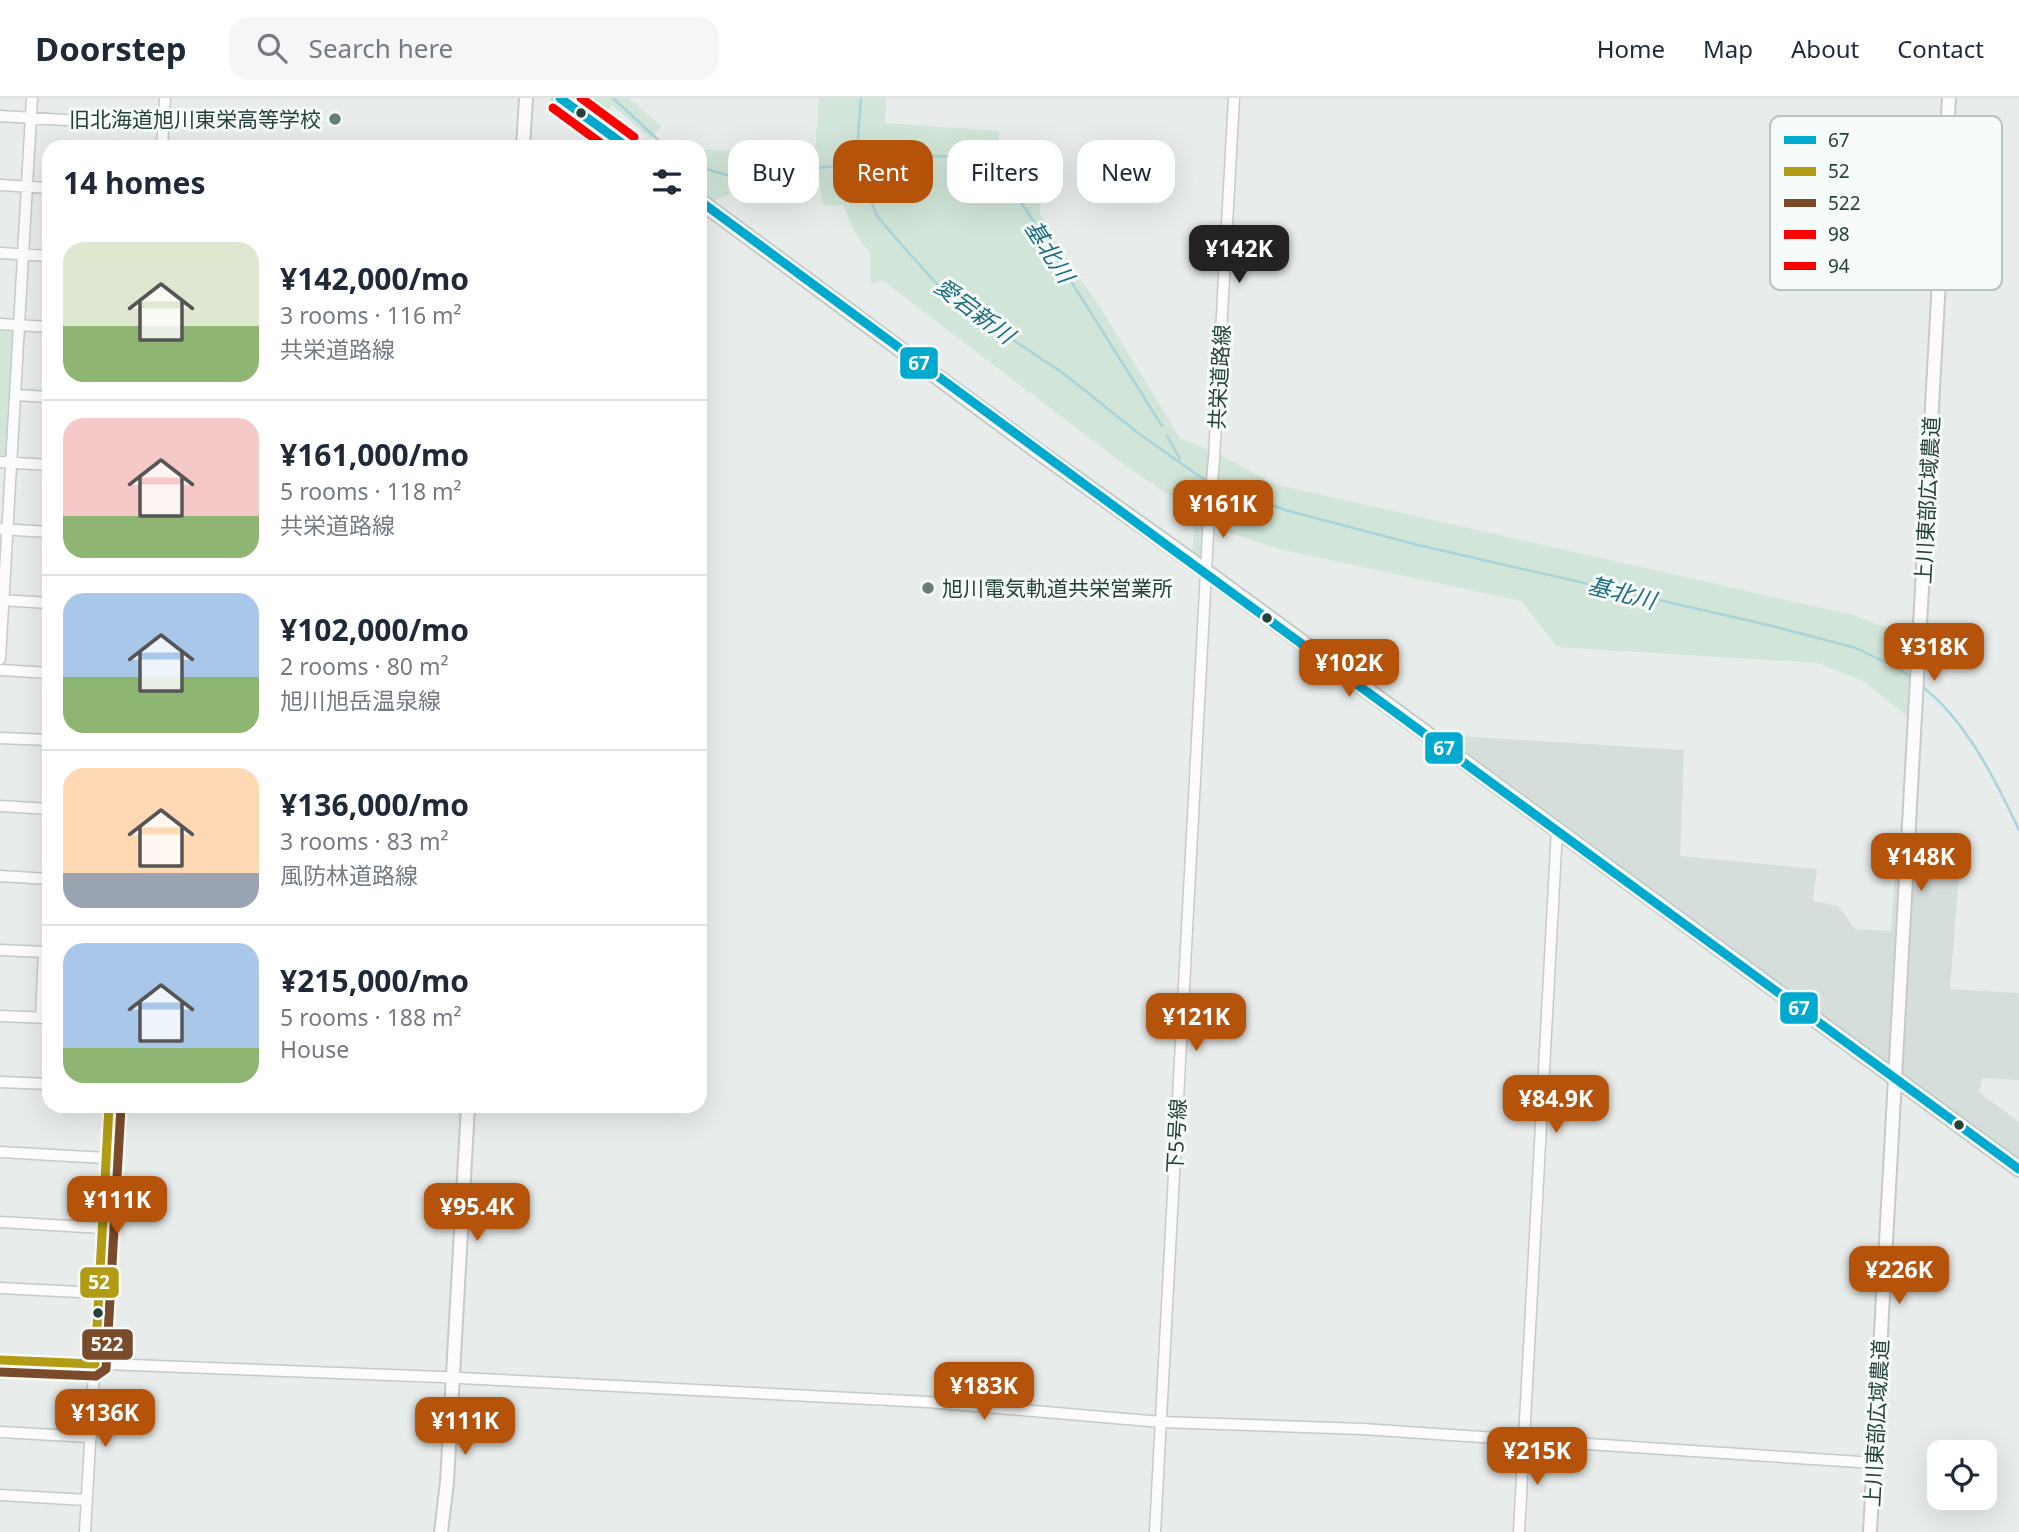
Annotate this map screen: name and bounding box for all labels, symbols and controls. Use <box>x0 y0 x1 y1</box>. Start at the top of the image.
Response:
search box <box>229 17 719 80</box>
text: Doorstep <box>35 26 187 71</box>
icon: search <box>253 29 291 67</box>
text: Search here <box>309 30 453 66</box>
text: Home <box>1597 32 1665 65</box>
text: Map <box>1703 32 1753 65</box>
text: About <box>1791 32 1859 65</box>
text: Contact <box>1897 32 1984 65</box>
place label: 旧北海道旭川東栄高等学校 <box>69 105 321 133</box>
unlabelled marker <box>574 106 588 120</box>
marker: 旧北海道旭川東栄高等学校 <box>327 111 343 127</box>
legend <box>1770 116 2002 290</box>
text: 67 <box>1828 127 1850 153</box>
chip: Buy <box>728 140 819 203</box>
chip: Rent <box>833 140 933 203</box>
chip: Filters <box>947 140 1063 203</box>
chip: New <box>1077 140 1175 203</box>
text: 52 <box>1828 158 1850 184</box>
text: 14 homes <box>63 162 206 203</box>
icon: filters <box>648 163 686 201</box>
text: 522 <box>1828 190 1861 216</box>
water label: 基北川 <box>1018 213 1084 291</box>
text: 98 <box>1828 221 1850 247</box>
pin: ¥142K <box>1190 226 1288 285</box>
text: ¥142K <box>1205 232 1273 264</box>
text: 94 <box>1828 253 1850 279</box>
text: ¥142,000/mo <box>280 258 469 299</box>
icon: home <box>119 270 203 354</box>
water label: 愛宕新川 <box>929 270 1024 352</box>
text: 3 rooms · 116 m² <box>280 299 462 331</box>
street label: 共栄道路線 <box>1202 324 1236 430</box>
text: 共栄道路線 <box>280 333 395 365</box>
line badge: 67 <box>899 346 939 380</box>
text: 67 <box>908 350 930 376</box>
street label: 上川東部広域農道 <box>1909 415 1945 585</box>
text: ¥161,000/mo <box>280 434 469 475</box>
icon: home <box>119 446 203 530</box>
text: 5 rooms · 118 m² <box>280 475 462 507</box>
pin: ¥161K <box>1174 480 1272 540</box>
text: ¥161K <box>1189 487 1257 519</box>
text: 共栄道路線 <box>280 509 395 541</box>
water label: 基北川 <box>1585 568 1662 617</box>
place label: 旭川電気軌道共栄営業所 <box>942 574 1173 602</box>
marker: 旭川電気軌道共栄営業所 <box>920 580 936 596</box>
text: ¥102,000/mo <box>280 609 469 650</box>
unlabelled marker <box>1260 611 1274 625</box>
icon: home <box>119 621 203 705</box>
pin: ¥318K <box>1885 624 1983 683</box>
text: ¥318K <box>1900 630 1968 662</box>
pin: ¥102K <box>1300 640 1398 699</box>
text: ¥102K <box>1315 646 1383 678</box>
text: 2 rooms · 80 m² <box>280 650 449 682</box>
text: 旭川旭岳温泉線 <box>280 684 441 716</box>
line badge: 67 <box>1424 731 1464 765</box>
text: 67 <box>1433 735 1455 761</box>
text: ¥136,000/mo <box>280 784 469 825</box>
icon: home <box>119 796 203 880</box>
text: 3 rooms · 83 m² <box>280 825 449 857</box>
pin: ¥148K <box>1872 834 1970 893</box>
text: ¥148K <box>1887 840 1955 872</box>
text: 風防林道路線 <box>280 859 418 891</box>
text: ¥215,000/mo <box>280 960 469 1001</box>
icon: home <box>119 971 203 1055</box>
line badge: 67 <box>1779 991 1819 1025</box>
pin: ¥121K <box>1147 993 1245 1053</box>
text: 67 <box>1788 995 1810 1021</box>
text: ¥121K <box>1162 1000 1230 1032</box>
text: 5 rooms · 188 m² <box>280 1001 462 1033</box>
text: House <box>280 1033 349 1065</box>
pin: ¥84.9K <box>1499 1076 1613 1135</box>
text: ¥84.9K <box>1519 1082 1593 1114</box>
street label: 下5号線 <box>1160 1098 1192 1174</box>
unlabelled marker <box>1952 1118 1966 1132</box>
pin: ¥111K <box>68 1176 166 1236</box>
text: ¥111K <box>83 1183 151 1215</box>
pin: ¥95.4K <box>420 1184 534 1243</box>
text: ¥95.4K <box>440 1190 514 1222</box>
pin: ¥226K <box>1850 1246 1948 1306</box>
text: ¥226K <box>1865 1253 1933 1285</box>
line badge: 52 <box>79 1266 120 1299</box>
text: 52 <box>88 1269 110 1295</box>
unlabelled marker <box>91 1306 105 1320</box>
line badge: 522 <box>81 1328 134 1361</box>
text: 522 <box>91 1331 123 1357</box>
street label: 上川東部広域農道 <box>1858 1338 1894 1508</box>
pin: ¥183K <box>935 1362 1033 1422</box>
text: ¥183K <box>950 1369 1018 1401</box>
pin: ¥136K <box>56 1390 154 1449</box>
text: ¥136K <box>71 1396 139 1428</box>
pin: ¥111K <box>416 1398 514 1457</box>
text: ¥111K <box>431 1404 499 1436</box>
pin: ¥215K <box>1488 1428 1586 1487</box>
text: ¥215K <box>1503 1434 1571 1466</box>
map controls <box>1927 1440 1997 1510</box>
button: locate <box>1927 1440 1997 1510</box>

